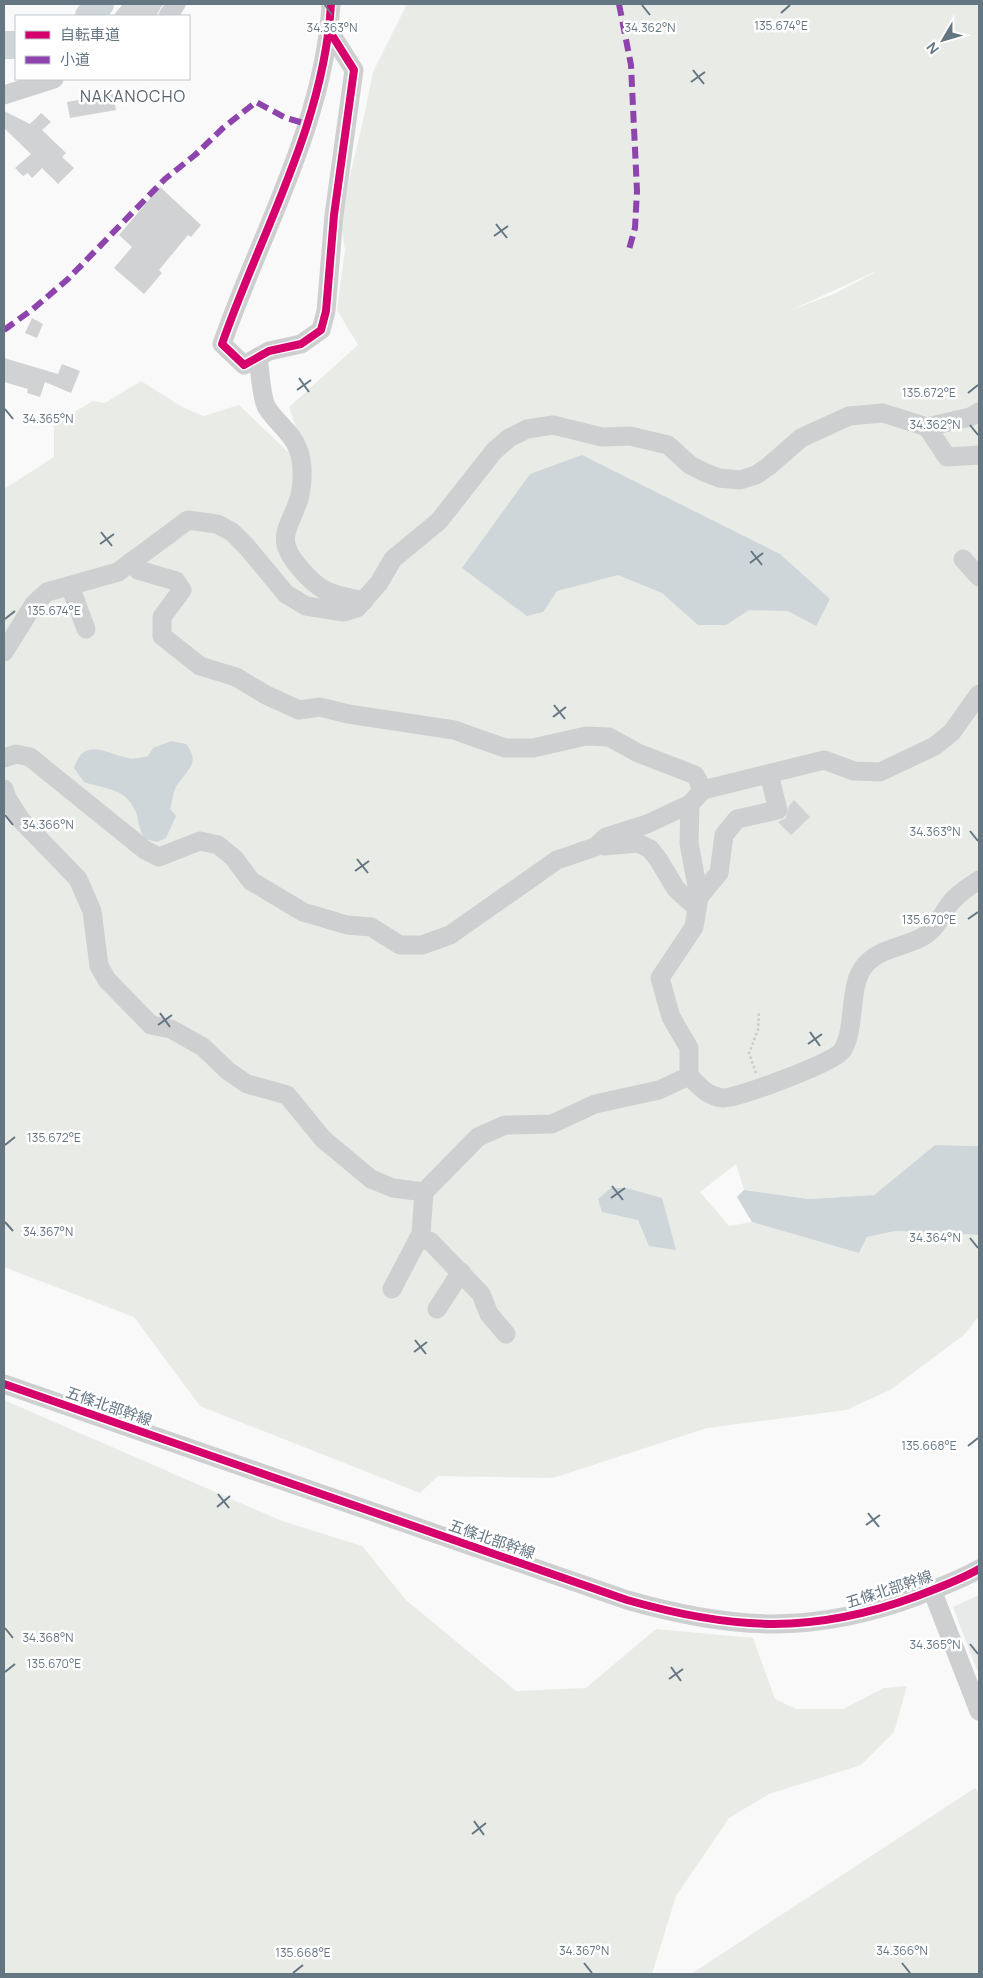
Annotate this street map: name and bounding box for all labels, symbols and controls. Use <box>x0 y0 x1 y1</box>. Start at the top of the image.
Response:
legend <box>15 15 190 80</box>
north arrow <box>918 15 968 65</box>
text: 135.674°E <box>754 17 808 34</box>
text: 34.363°N <box>307 19 357 36</box>
text: 34.362°N <box>624 19 676 36</box>
text: 自転車道 <box>60 24 120 45</box>
text: N <box>922 38 943 58</box>
text: 小道 <box>60 49 90 70</box>
district label: NAKANOCHO <box>80 85 186 107</box>
text: 135.672°E <box>902 384 956 401</box>
text: 34.365°N <box>22 410 74 427</box>
text: 34.362°N <box>909 416 961 433</box>
text: 135.674°E <box>27 602 81 619</box>
text: 34.366°N <box>22 816 74 833</box>
text: 34.363°N <box>910 823 960 840</box>
text: 135.670°E <box>902 911 956 928</box>
text: 135.672°E <box>27 1129 81 1146</box>
text: 34.367°N <box>23 1223 73 1240</box>
text: 34.364°N <box>909 1229 961 1246</box>
street label: 五條北部幹線 <box>63 1381 155 1431</box>
text: 135.668°E <box>901 1437 957 1454</box>
street label: 五條北部幹線 <box>446 1514 538 1564</box>
street label: 五條北部幹線 <box>843 1565 935 1613</box>
text: 34.368°N <box>22 1629 74 1646</box>
text: 34.365°N <box>909 1636 961 1653</box>
text: 135.670°E <box>27 1655 81 1672</box>
text: 34.367°N <box>559 1942 609 1959</box>
text: 34.366°N <box>876 1942 928 1959</box>
text: 135.668°E <box>275 1944 331 1961</box>

